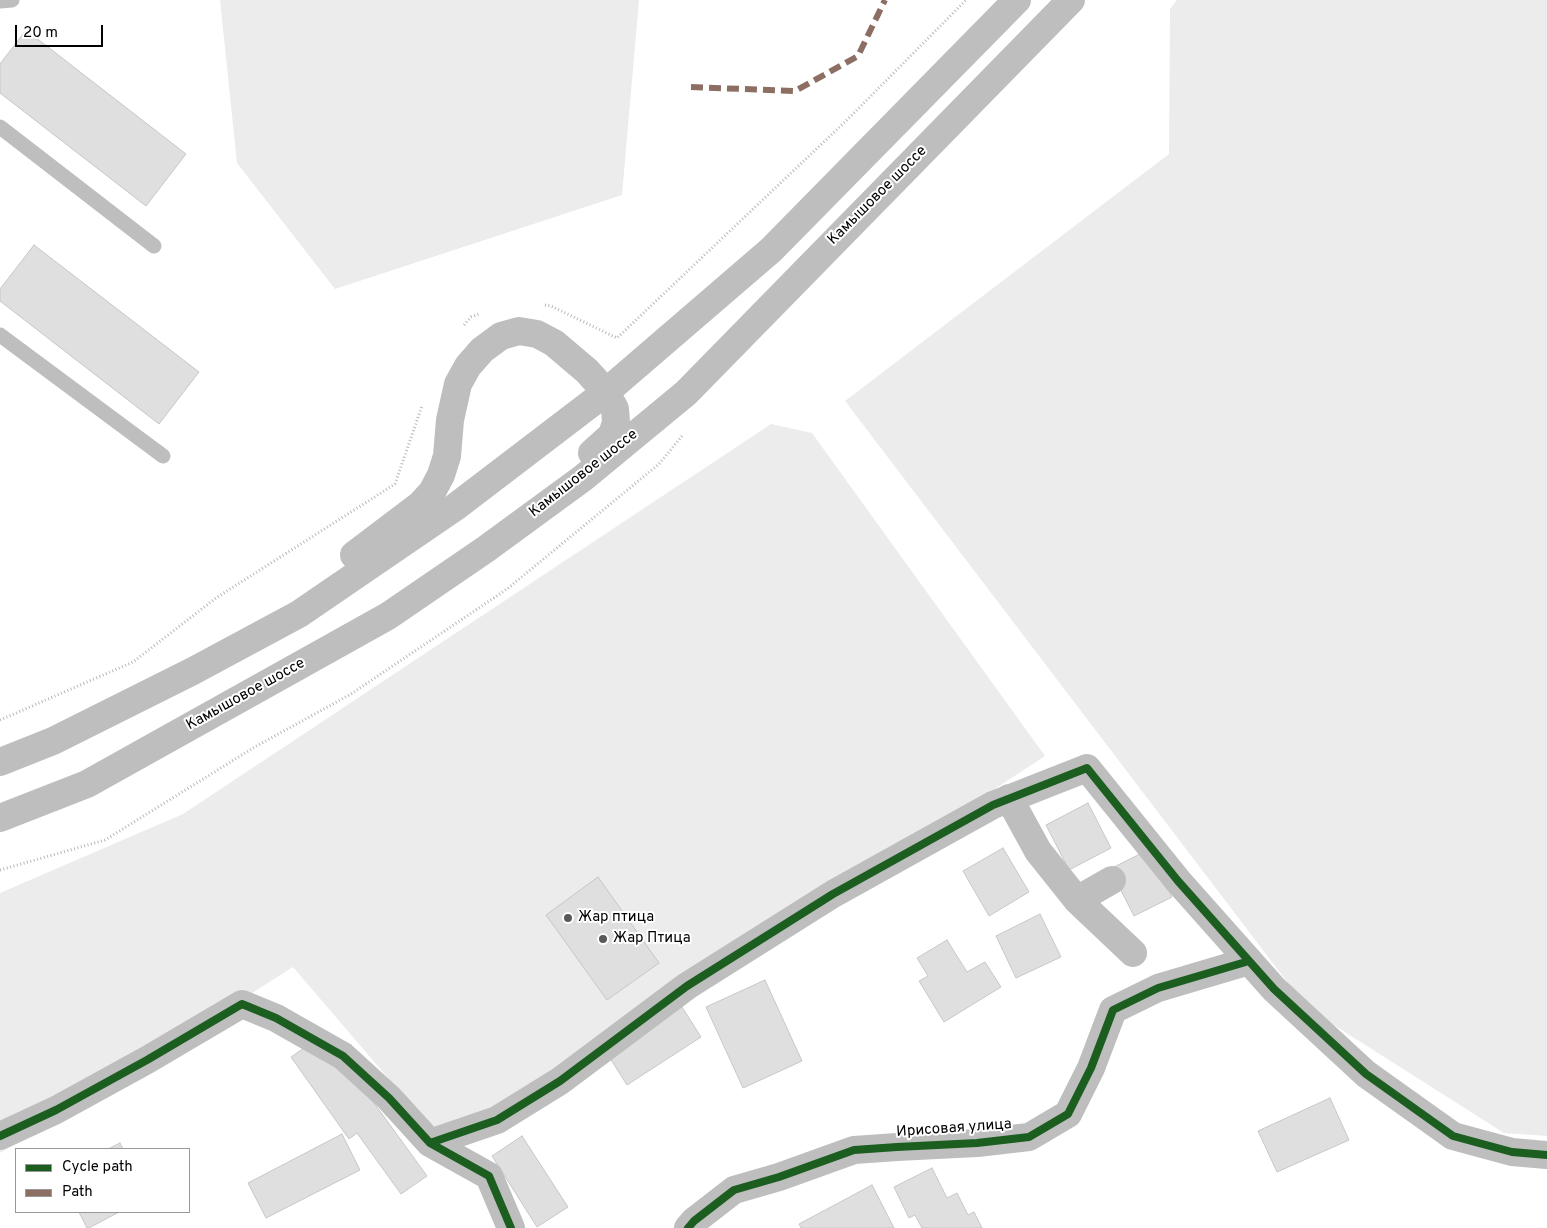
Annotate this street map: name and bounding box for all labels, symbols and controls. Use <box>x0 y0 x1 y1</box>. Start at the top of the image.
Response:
scale bar <box>18 15 105 47</box>
text: 20 m <box>23 24 58 43</box>
street label: Камышовое шоссе <box>825 143 931 249</box>
street label: Камышовое шоссе <box>526 426 642 522</box>
street label: Камышовое шоссе <box>184 655 308 735</box>
place label: Жар птица <box>578 909 654 927</box>
marker: Жар птица <box>562 912 574 924</box>
place label: Жар Птица <box>613 930 691 948</box>
marker: Жар Птица <box>597 933 609 945</box>
street label: Ирисовая улица <box>896 1116 1012 1142</box>
legend <box>15 1148 190 1213</box>
text: Cycle path <box>62 1158 133 1177</box>
text: Path <box>62 1183 93 1202</box>

